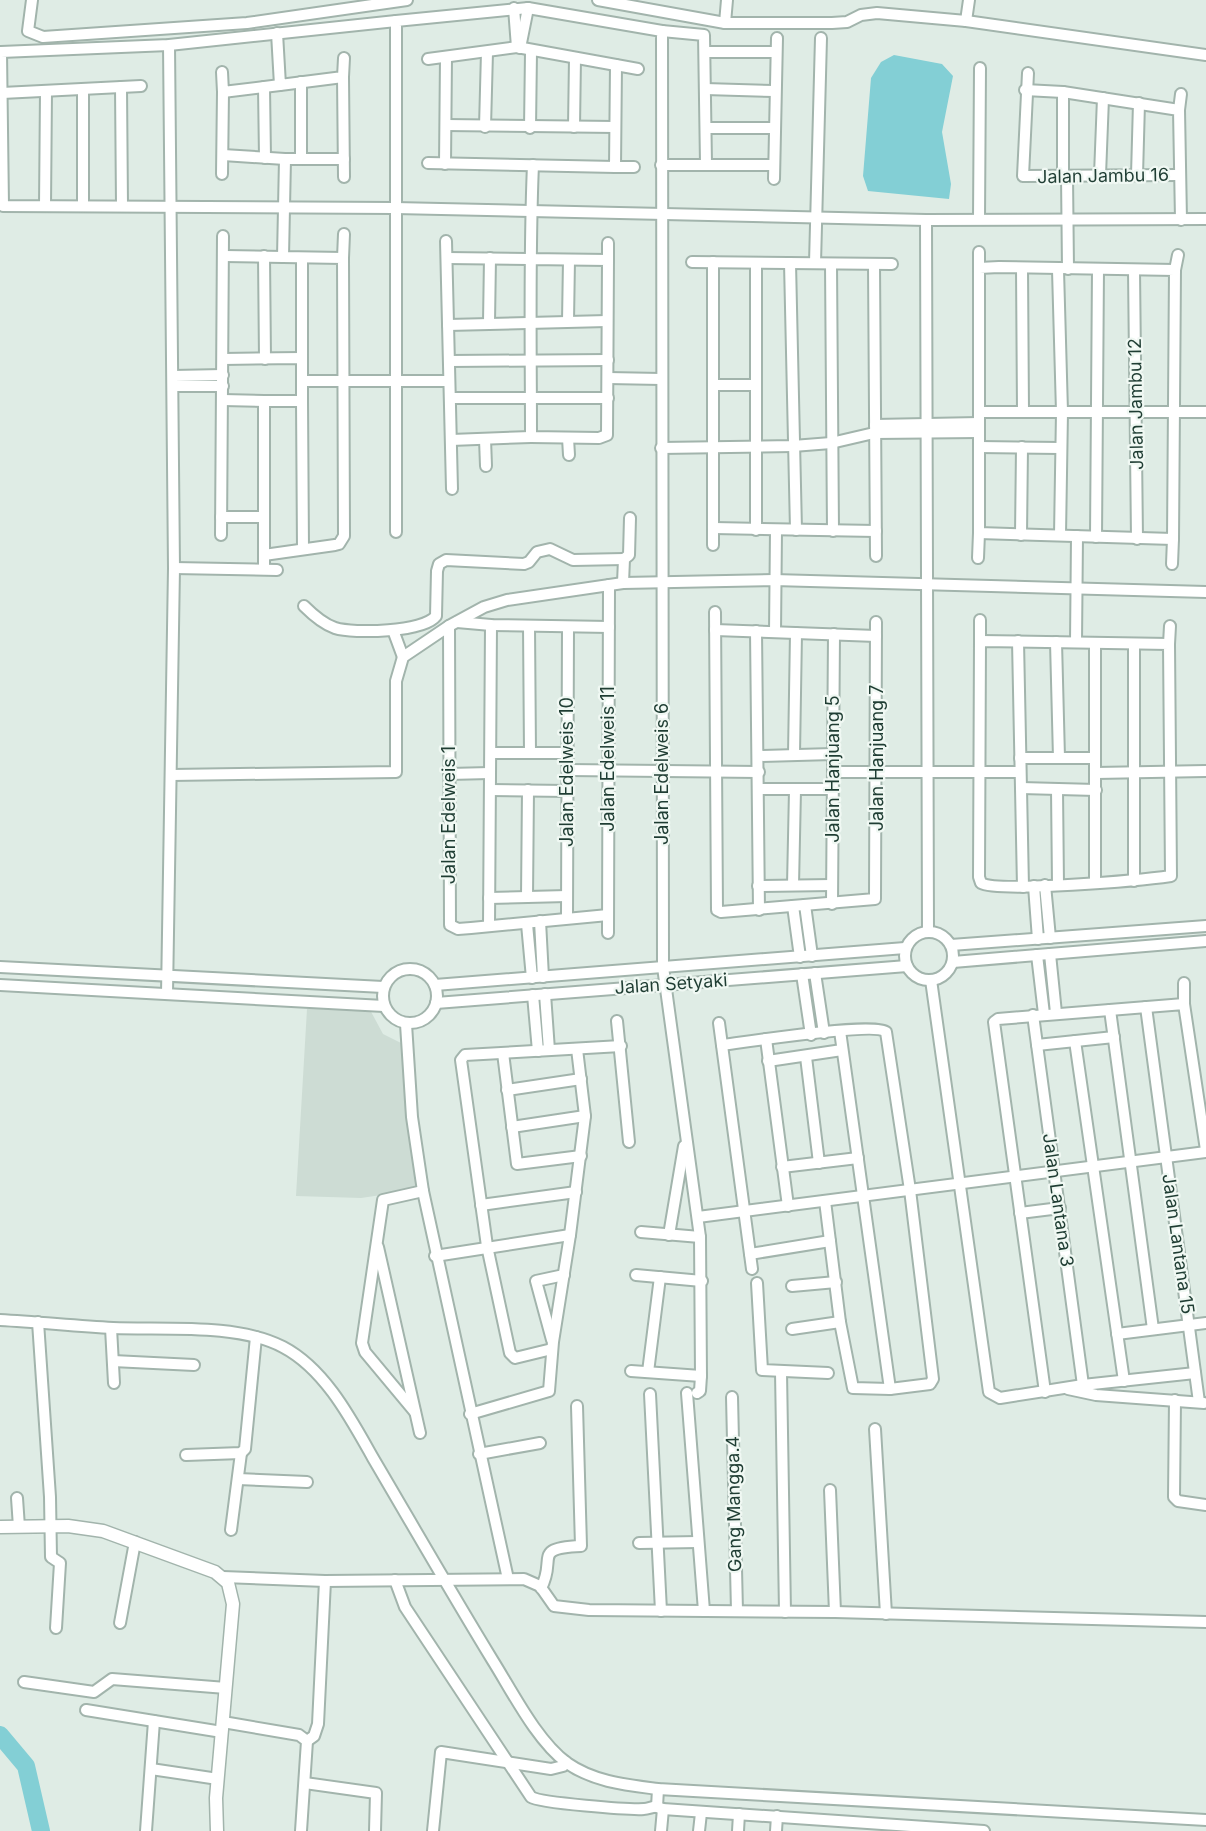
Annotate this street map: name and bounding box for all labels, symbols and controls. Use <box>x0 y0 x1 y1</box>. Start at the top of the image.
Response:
street label: Jalan Jambu 16 <box>1037 164 1169 187</box>
street label: Jalan Jambu 12 <box>1124 338 1147 470</box>
street label: Jalan Hanjuang 7 <box>866 685 887 831</box>
street label: Jalan Edelweis 11 <box>597 686 618 832</box>
street label: Jalan Hanjuang 5 <box>822 695 843 843</box>
street label: Jalan Edelweis 10 <box>556 697 577 847</box>
street label: Jalan Edelweis 6 <box>651 703 672 845</box>
street label: Jalan Edelweis 1 <box>438 746 459 884</box>
street label: Jalan Setyaki <box>614 969 728 998</box>
street label: Jalan Lantana 3 <box>1039 1132 1078 1268</box>
street label: Jalan Lantana 15 <box>1158 1172 1199 1316</box>
street label: Gang Mangga.4 <box>722 1436 745 1572</box>

